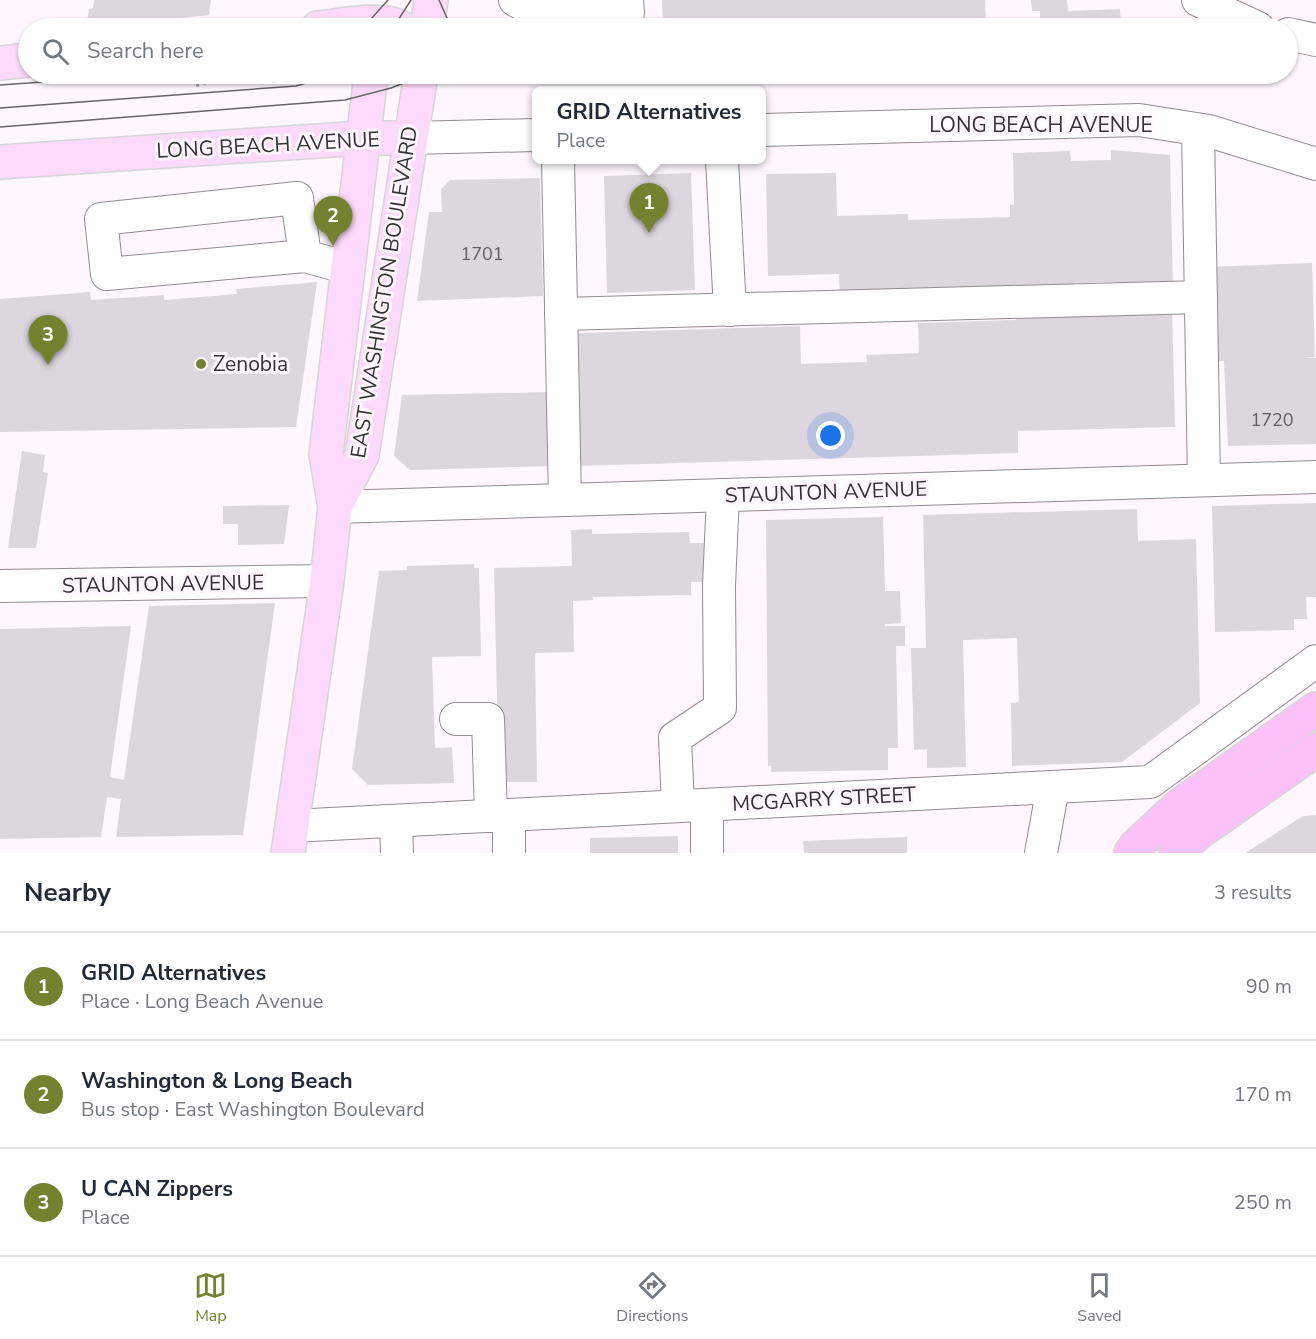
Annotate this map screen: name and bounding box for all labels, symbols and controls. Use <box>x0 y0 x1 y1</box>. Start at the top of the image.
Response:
search box <box>18 18 1298 84</box>
icon: search <box>39 35 72 68</box>
text: Search here <box>87 36 204 66</box>
popup <box>532 86 766 164</box>
text: GRID Alternatives <box>556 97 742 127</box>
street label: LONG BEACH AVENUE <box>929 111 1153 139</box>
street label: EAST WASHINGTON BOULEVARD <box>344 124 424 460</box>
street label: LONG BEACH AVENUE <box>156 125 380 165</box>
text: Place <box>556 127 605 154</box>
pin: 1 <box>630 184 668 233</box>
pin: 2 <box>314 196 352 246</box>
house number: 1701 <box>460 242 504 266</box>
pin: 3 <box>28 316 68 365</box>
place label: Zenobia <box>213 350 288 378</box>
marker: Zenobia <box>194 357 208 371</box>
house number: 1720 <box>1250 408 1294 432</box>
your location <box>816 421 845 450</box>
street label: STAUNTON AVENUE <box>724 474 928 510</box>
street label: STAUNTON AVENUE <box>62 568 264 600</box>
street label: MCGARRY STREET <box>731 780 917 818</box>
text: Nearby <box>24 875 111 910</box>
text: 3 results <box>1214 879 1292 906</box>
text: GRID Alternatives <box>81 958 266 988</box>
text: 1 <box>38 973 50 1000</box>
text: 90 m <box>1246 973 1292 1000</box>
text: Place · Long Beach Avenue <box>81 988 323 1015</box>
text: Washington & Long Beach <box>81 1066 353 1096</box>
text: 2 <box>38 1081 50 1108</box>
text: 170 m <box>1234 1081 1292 1108</box>
text: Bus stop · East Washington Boulevard <box>81 1096 425 1123</box>
text: U CAN Zippers <box>81 1174 233 1204</box>
text: 3 <box>38 1189 50 1216</box>
text: 250 m <box>1234 1189 1292 1216</box>
text: Place <box>81 1204 130 1231</box>
tab: Map <box>194 1269 227 1327</box>
tab: Directions <box>616 1269 688 1327</box>
tab: Saved <box>1077 1269 1122 1327</box>

